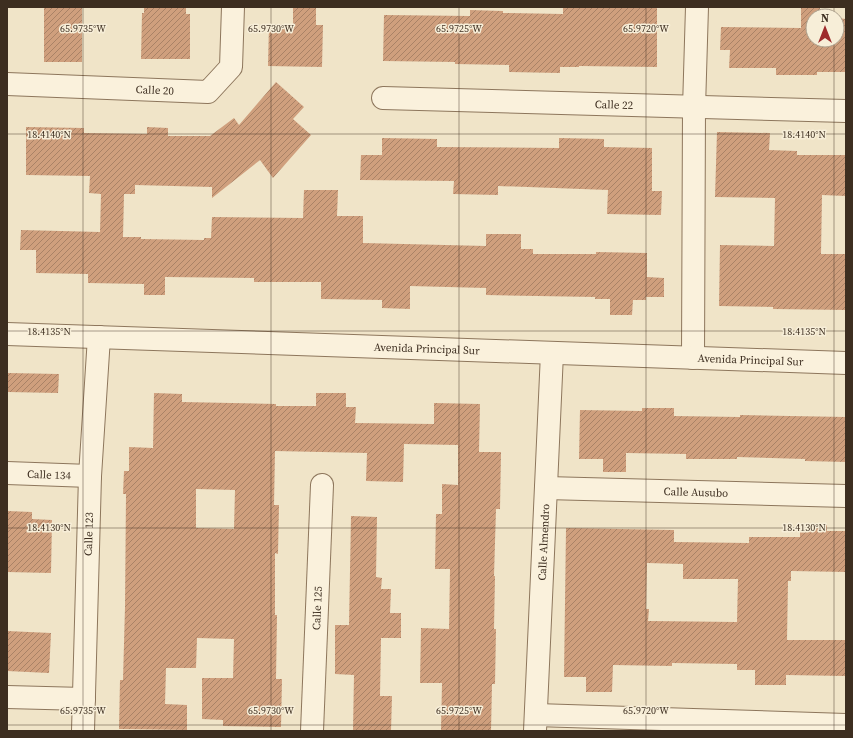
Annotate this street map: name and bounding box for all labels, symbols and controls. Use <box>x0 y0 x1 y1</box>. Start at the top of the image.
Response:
north arrow <box>805 8 845 48</box>
text: N <box>821 11 829 26</box>
text: 65.9735°W <box>60 22 106 35</box>
text: 65.9730°W <box>248 22 294 35</box>
text: 65.9725°W <box>436 22 482 35</box>
text: 65.9720°W <box>623 22 669 35</box>
street label: Calle 20 <box>135 82 175 98</box>
street label: Calle 22 <box>595 96 634 113</box>
text: 18.4140°N <box>27 128 71 141</box>
text: 18.4140°N <box>782 128 826 141</box>
text: 18.4135°N <box>27 325 71 338</box>
text: 18.4135°N <box>782 325 826 338</box>
street label: Avenida Principal Sur <box>374 339 480 358</box>
street label: Avenida Principal Sur <box>697 350 804 369</box>
street label: Calle 134 <box>27 466 72 483</box>
street label: Calle Ausubo <box>664 484 728 500</box>
street label: Calle Almendro <box>534 503 553 581</box>
street label: Calle 123 <box>80 511 97 556</box>
text: 18.4130°N <box>27 521 71 534</box>
text: 18.4130°N <box>782 521 826 534</box>
street label: Calle 125 <box>309 585 325 630</box>
text: 65.9735°W <box>60 704 106 717</box>
text: 65.9730°W <box>248 704 294 717</box>
text: 65.9725°W <box>436 704 482 717</box>
text: 65.9720°W <box>623 704 669 717</box>

